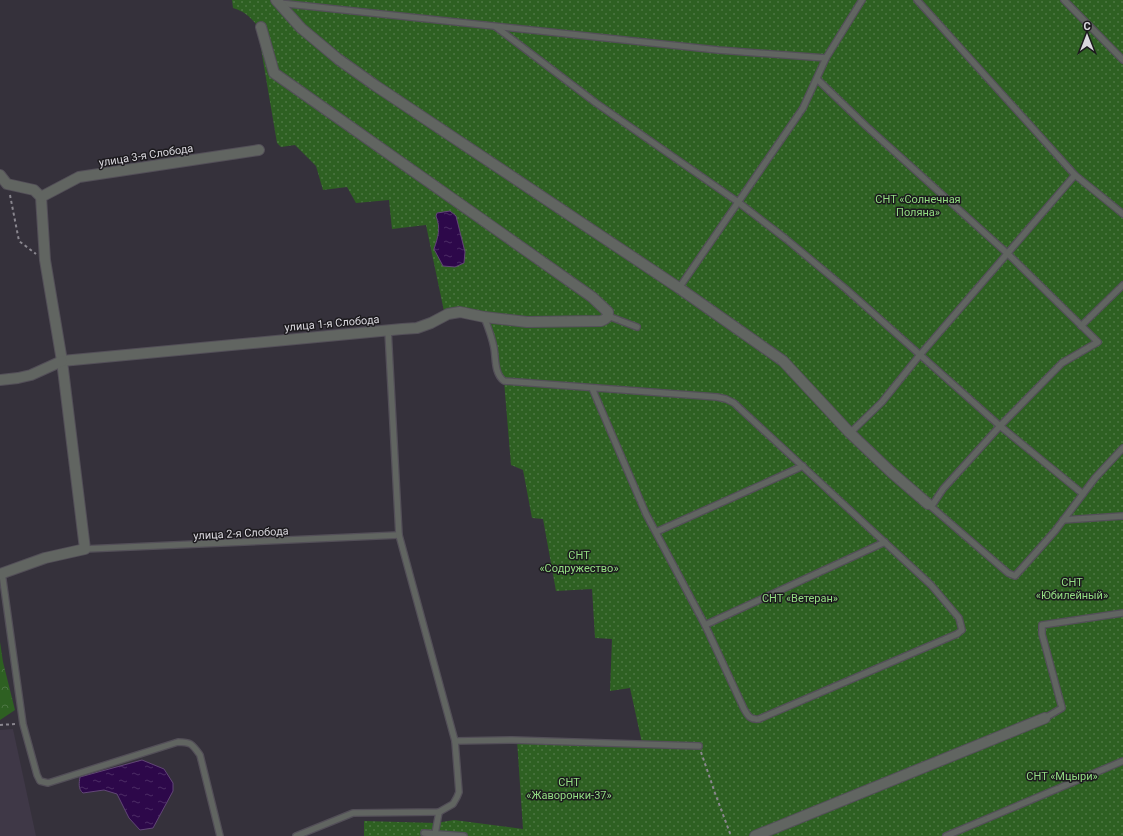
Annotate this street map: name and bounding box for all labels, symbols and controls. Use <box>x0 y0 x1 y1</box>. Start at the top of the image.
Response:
north arrow <box>1067 16 1107 56</box>
text: С <box>1083 20 1091 33</box>
street label: улица 3-я Слобода <box>98 142 194 169</box>
park label: СНТ «Солнечная Поляна» <box>875 193 961 219</box>
street label: улица 1-я Слобода <box>284 313 380 334</box>
street label: улица 2-я Слобода <box>193 525 289 542</box>
park label: СНТ «Содружество» <box>539 549 619 575</box>
park label: СНТ «Юбилейный» <box>1036 576 1108 602</box>
park label: СНТ «Ветеран» <box>762 592 838 605</box>
park label: СНТ «Мцыри» <box>1026 770 1098 783</box>
park label: СНТ «Жаворонки-37» <box>526 776 612 802</box>

